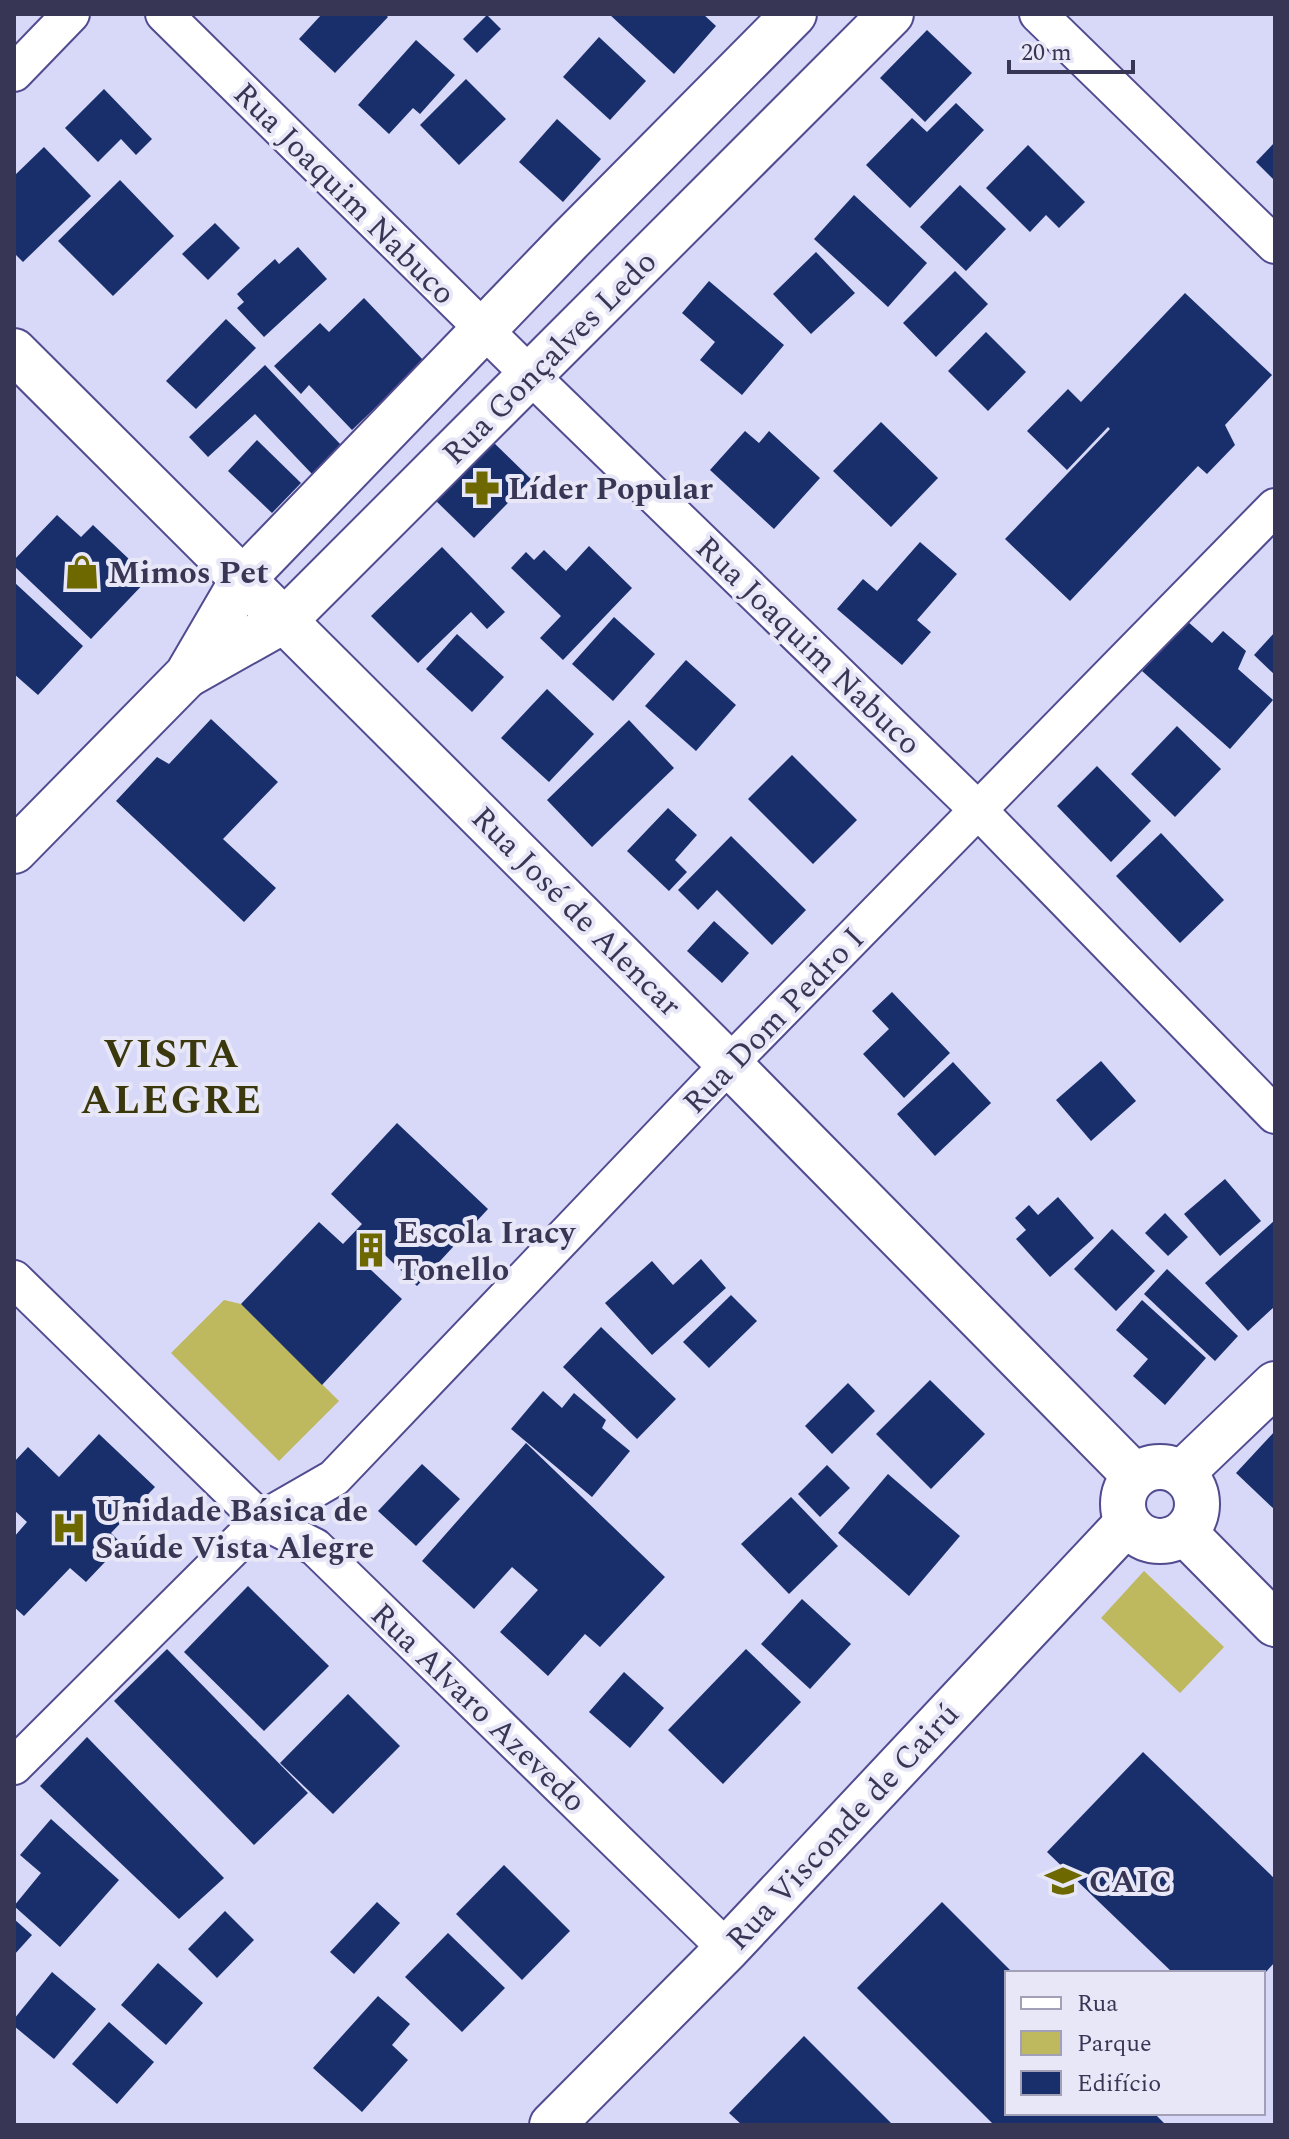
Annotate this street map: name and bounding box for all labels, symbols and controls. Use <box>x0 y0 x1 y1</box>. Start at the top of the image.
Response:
scale bar <box>1009 24 1133 74</box>
text: 20 m <box>1021 35 1072 71</box>
street label: Rua Joaquim Nabuco <box>221 71 467 317</box>
street label: Rua Gonçalves Ledo <box>431 239 669 477</box>
place label: Líder Popular <box>508 465 713 514</box>
pharmacy icon: Líder Popular <box>463 469 501 507</box>
street label: Rua Joaquim Nabuco <box>684 525 932 767</box>
place label: Mimos Pet <box>108 549 268 598</box>
shop icon: Mimos Pet <box>63 553 101 591</box>
street label: Rua José de Alencar <box>459 795 693 1029</box>
street label: Rua Dom Pedro I <box>672 916 876 1126</box>
district label: VISTA ALEGRE <box>81 1025 263 1132</box>
place label: Escola Iracy Tonello <box>397 1209 577 1295</box>
building icon: Escola Iracy Tonello <box>352 1231 390 1269</box>
place label: Unidade Básica de Saúde Vista Alegre <box>95 1487 374 1573</box>
hospital icon: Unidade Básica de Saúde Vista Alegre <box>50 1509 88 1547</box>
street label: Rua Alvaro Azevedo <box>359 1592 597 1825</box>
street label: Rua Visconde de Cairú <box>715 1692 971 1962</box>
place label: CAIC <box>1089 1858 1172 1907</box>
school or university icon: CAIC <box>1044 1862 1082 1900</box>
legend <box>1005 1971 1265 2115</box>
text: Rua <box>1077 1986 1118 2022</box>
text: Parque <box>1077 2026 1152 2062</box>
text: Edifício <box>1077 2066 1161 2102</box>

